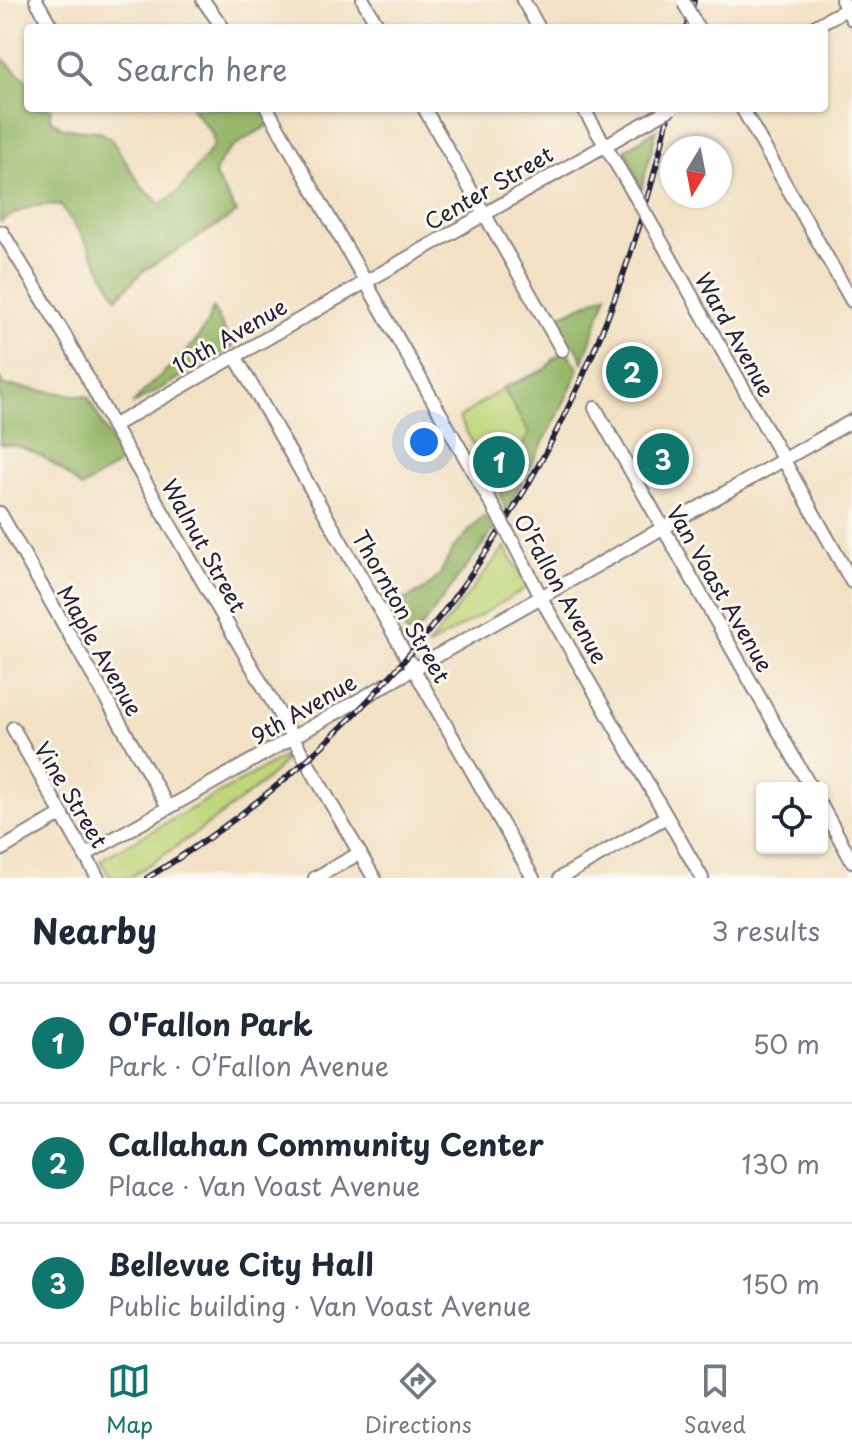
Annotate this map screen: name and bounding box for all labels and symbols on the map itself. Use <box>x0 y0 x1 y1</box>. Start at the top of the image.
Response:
north arrow <box>660 136 732 208</box>
street label: Center Street <box>417 137 559 237</box>
street label: Ward Avenue <box>688 266 784 402</box>
street label: 10th Avenue <box>166 289 292 381</box>
pin: 2 <box>606 342 658 402</box>
your location <box>404 422 444 462</box>
pin: 3 <box>637 429 689 489</box>
pin: 1 <box>473 432 525 492</box>
street label: Walnut Street <box>155 472 255 618</box>
street label: Van Voast Avenue <box>660 498 782 678</box>
street label: O’Fallon Avenue <box>507 507 617 669</box>
street label: Thornton Street <box>345 523 459 689</box>
street label: Maple Avenue <box>50 578 152 722</box>
street label: 9th Avenue <box>244 665 362 751</box>
street label: Vine Street <box>27 735 117 853</box>

